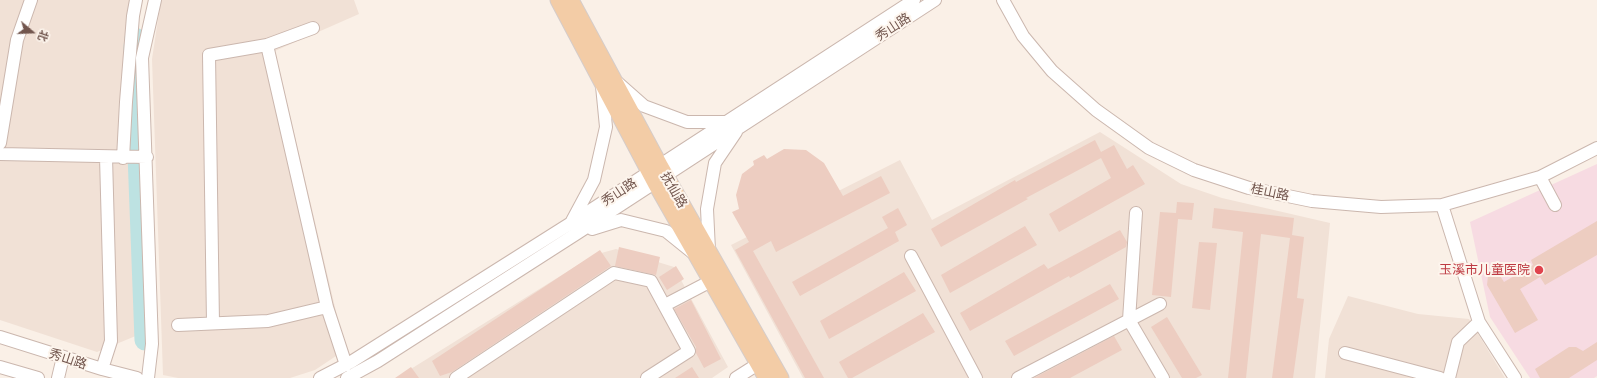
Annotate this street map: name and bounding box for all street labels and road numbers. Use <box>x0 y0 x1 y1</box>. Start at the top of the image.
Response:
street label: 秀山路 <box>872 10 914 44</box>
street label: 抚仙路 <box>657 169 691 211</box>
street label: 秀山路 <box>598 175 640 209</box>
street label: 桂山路 <box>1249 180 1291 204</box>
street label: 秀山路 <box>47 346 89 372</box>

